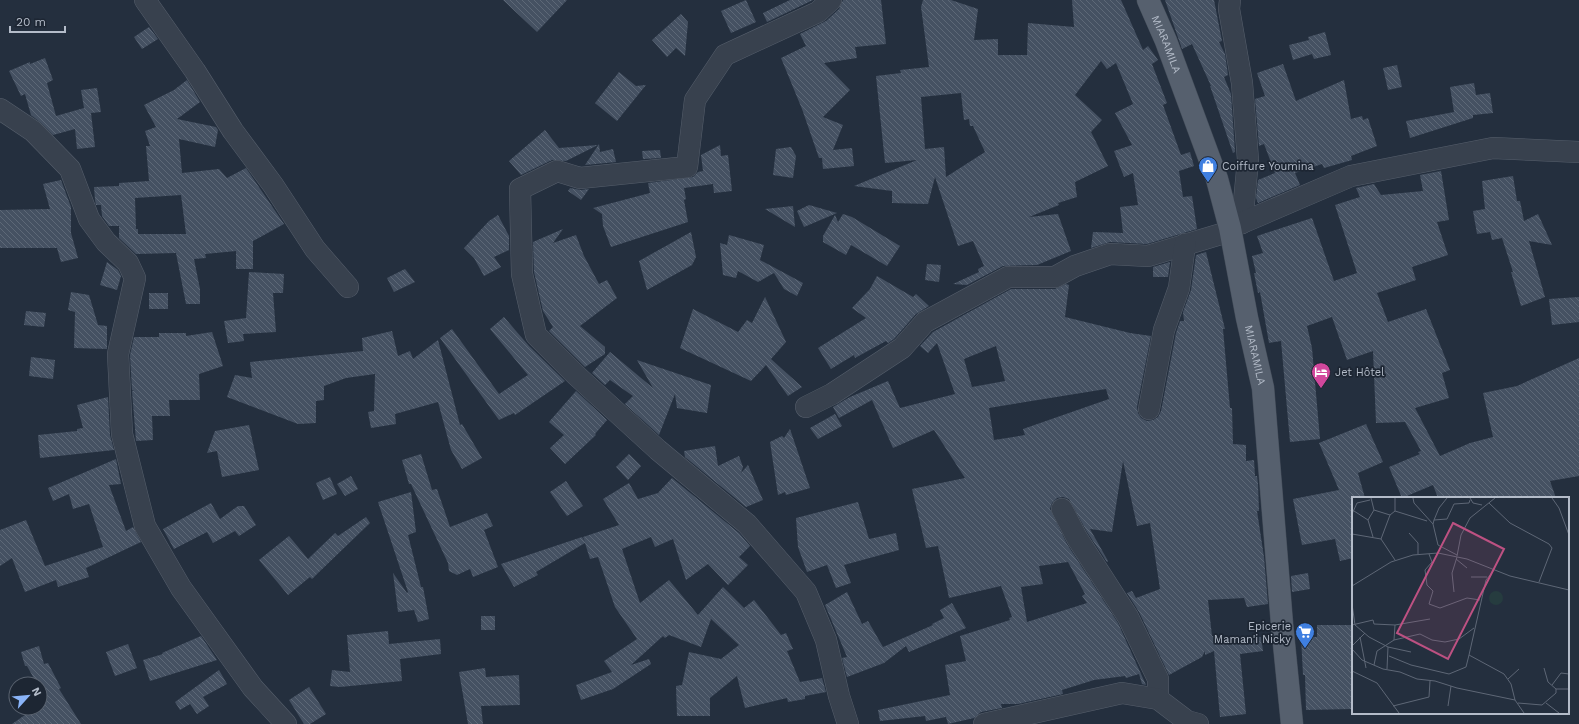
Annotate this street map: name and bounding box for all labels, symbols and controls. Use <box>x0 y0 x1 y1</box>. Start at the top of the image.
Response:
scale bar <box>10 8 65 34</box>
street label: MIARAMILA <box>1149 14 1183 75</box>
text: 20 m <box>16 15 46 29</box>
shop icon: Coiffure Youmina <box>1197 155 1219 183</box>
place label: Coiffure Youmina <box>1222 160 1314 173</box>
street label: MIARAMILA <box>1242 324 1268 386</box>
hotel icon: Jet Hôtel <box>1310 361 1332 389</box>
place label: Jet Hôtel <box>1335 366 1385 379</box>
inset map <box>1352 497 1569 714</box>
place label: Epicerie Maman'i Nicky <box>1214 620 1291 646</box>
supermarket icon: Epicerie Maman'i Nicky <box>1294 621 1316 649</box>
north arrow <box>8 676 48 716</box>
text: N <box>29 685 44 698</box>

